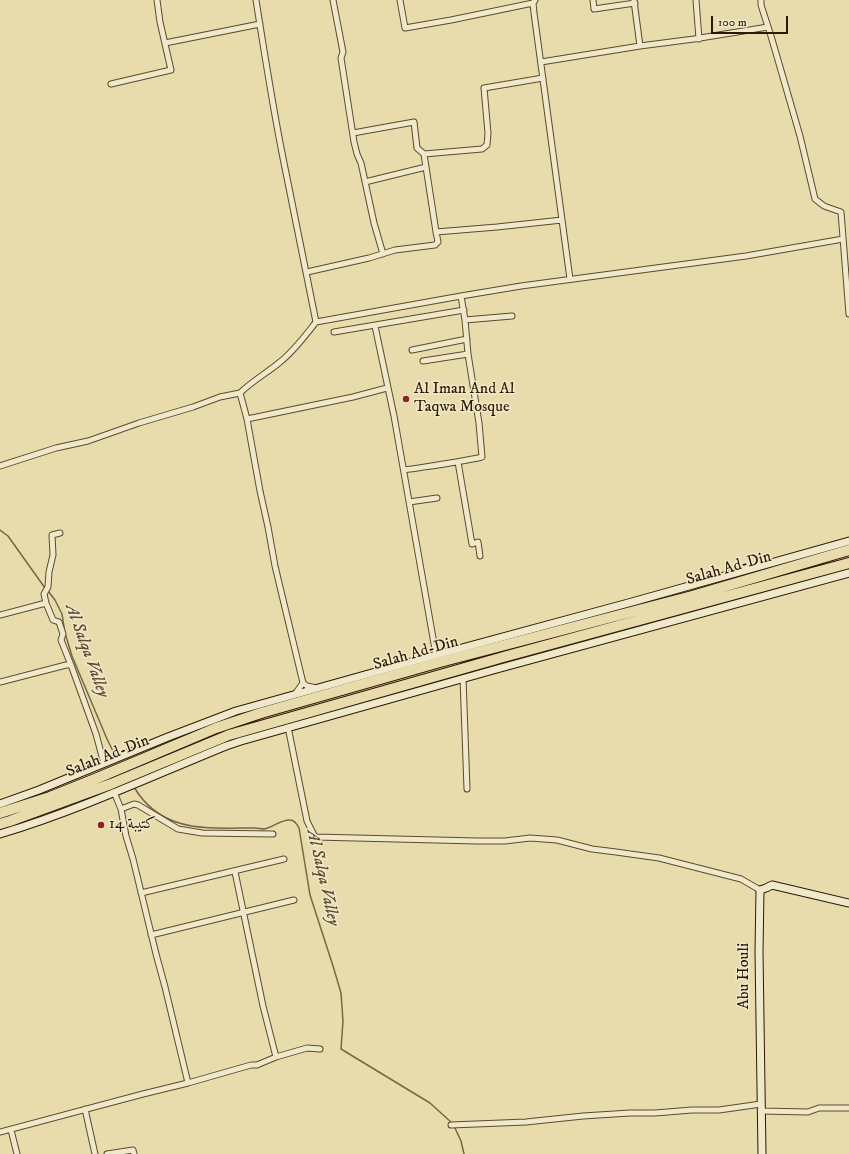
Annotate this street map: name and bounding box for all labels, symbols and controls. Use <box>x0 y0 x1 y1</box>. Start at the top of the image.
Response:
scale bar <box>713 8 790 34</box>
text: 100 m <box>718 15 747 30</box>
place label: Al Iman And Al Taqwa Mosque <box>414 380 515 418</box>
marker: Al Iman And Al Taqwa Mosque <box>401 394 411 404</box>
street label: Salah Ad-Din <box>684 548 774 590</box>
water label: Al Salqa Valley <box>60 601 112 701</box>
street label: Salah Ad-Din <box>371 633 461 675</box>
street label: Salah Ad-Din <box>64 732 152 782</box>
place label: كتيبة 14 <box>109 815 156 835</box>
marker: كتيبة 14 <box>96 820 106 830</box>
water label: Al Salqa Valley <box>301 828 343 928</box>
street label: Abu Houli <box>735 943 755 1009</box>

